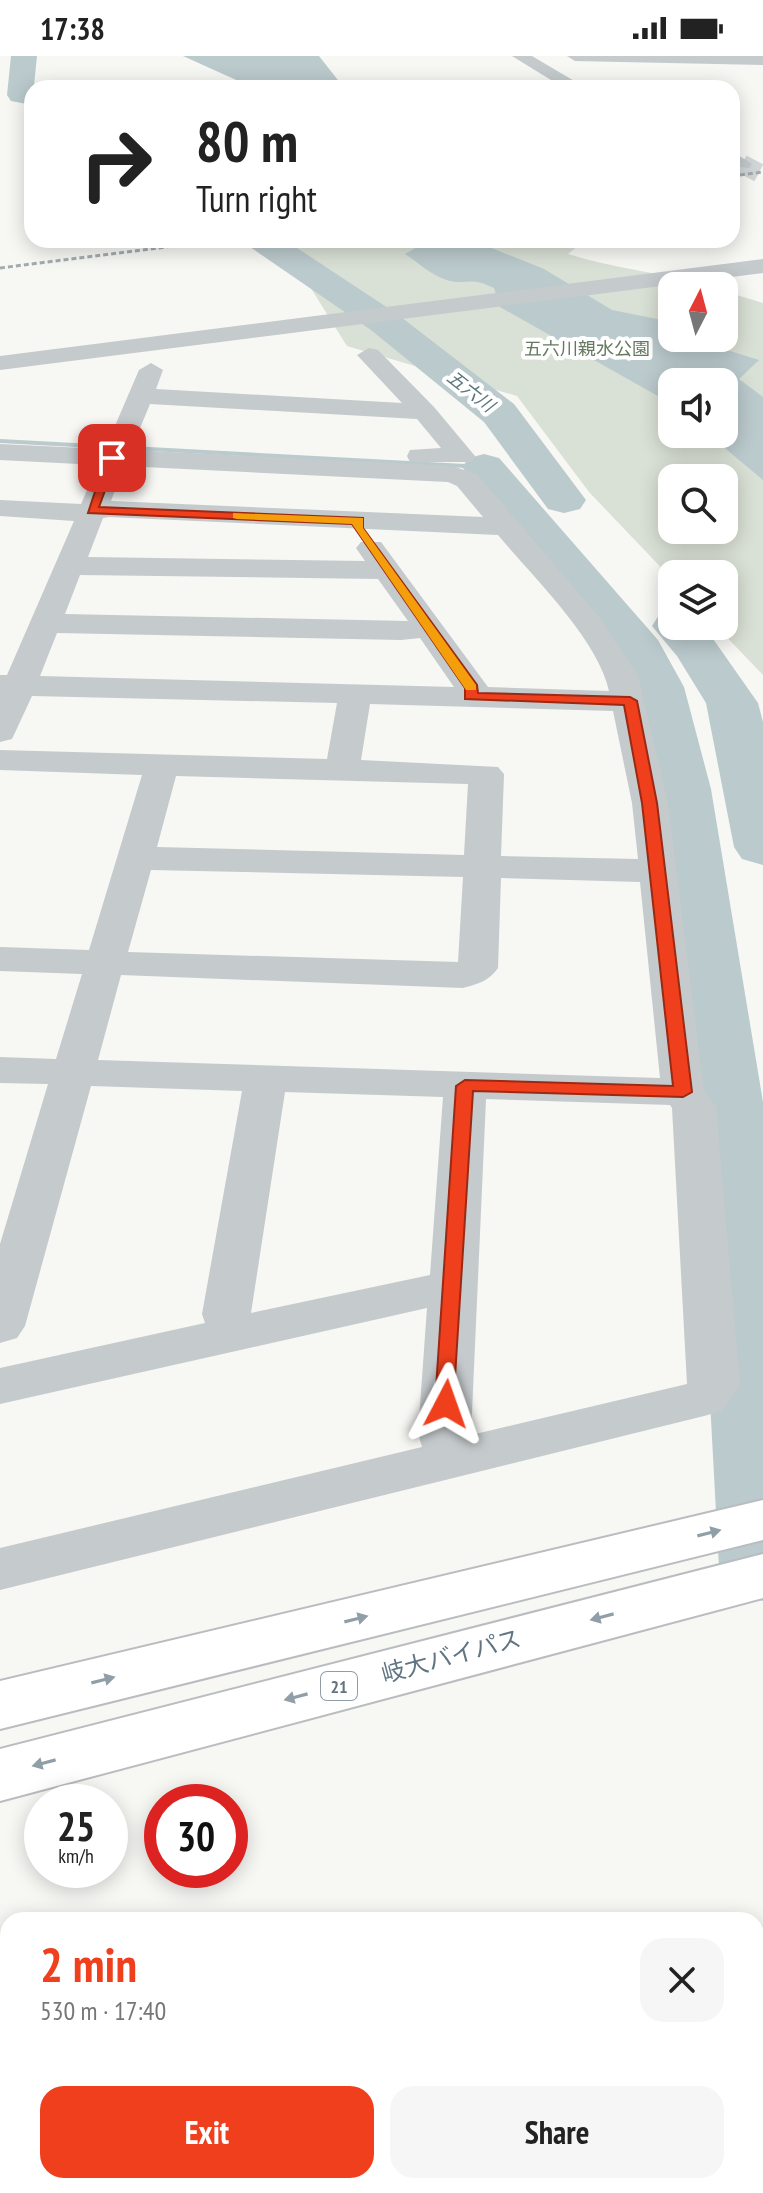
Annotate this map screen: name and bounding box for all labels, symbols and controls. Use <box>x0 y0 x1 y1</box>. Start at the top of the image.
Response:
text: 17:38 <box>40 9 105 48</box>
text: 80 m <box>196 105 298 177</box>
icon: right <box>64 112 168 216</box>
text: Turn right <box>196 175 317 222</box>
north arrow <box>658 272 738 352</box>
map controls <box>658 272 738 640</box>
park label: 五六川親水公園 <box>524 337 650 360</box>
water label: 五六川 <box>443 365 501 418</box>
button: sound <box>658 368 738 448</box>
pin <box>78 424 146 492</box>
icon: arrive <box>90 436 134 480</box>
button: search <box>658 464 738 544</box>
button: layers <box>658 560 738 640</box>
position arrow <box>404 1362 488 1446</box>
one-way arrow <box>697 1526 722 1539</box>
one-way arrow <box>589 1611 614 1623</box>
one-way arrow <box>343 1612 368 1624</box>
street label: 岐大バイパス <box>378 1622 524 1690</box>
road number: 21 <box>321 1672 357 1700</box>
one-way arrow <box>91 1673 116 1686</box>
one-way arrow <box>283 1691 308 1704</box>
one-way arrow <box>32 1758 57 1770</box>
speed limit sign: 30 <box>144 1784 248 1888</box>
text: 25 <box>57 1800 95 1852</box>
text: km/h <box>58 1843 94 1869</box>
text: 2 min <box>40 1933 137 1995</box>
button: close <box>640 1938 724 2022</box>
text: 530 m · 17:40 <box>40 1994 166 2027</box>
button: Exit <box>40 2086 374 2178</box>
button: Share <box>390 2086 724 2178</box>

